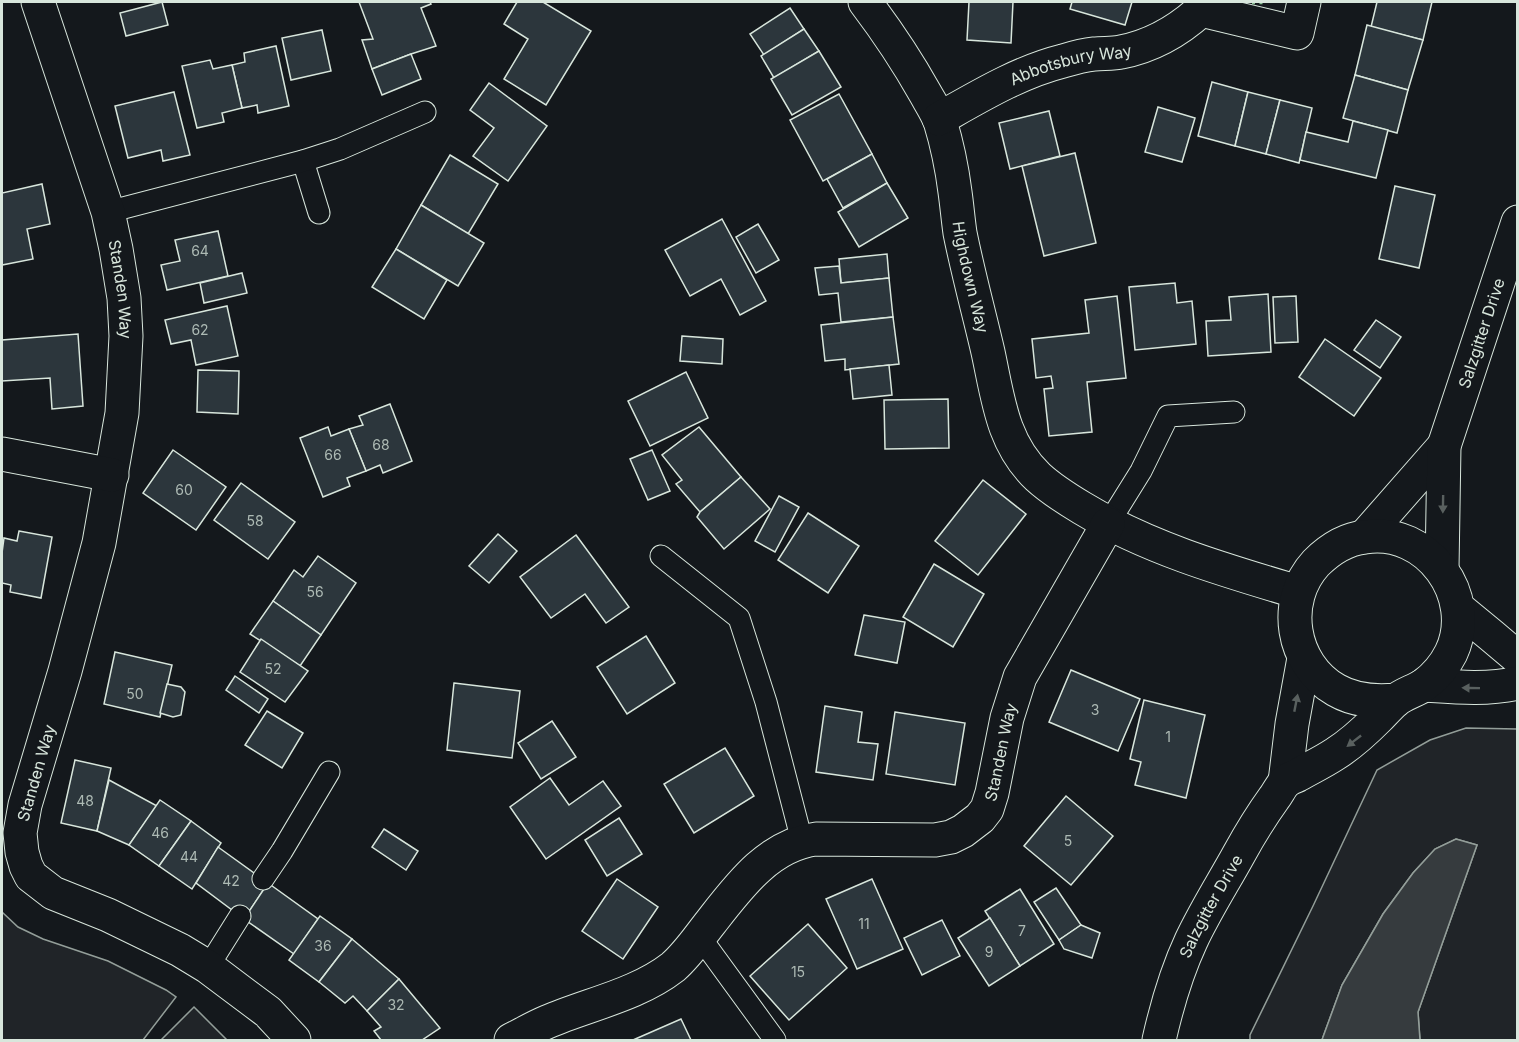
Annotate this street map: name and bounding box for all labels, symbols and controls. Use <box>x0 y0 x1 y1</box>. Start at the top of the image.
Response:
street label: Abbotsbury Way <box>1006 40 1134 89</box>
street label: Highdown Way <box>949 220 993 335</box>
street label: Standen Way <box>104 238 136 340</box>
house number: 64 <box>191 242 209 259</box>
street label: Salzgitter Drive <box>1454 275 1509 391</box>
house number: 62 <box>191 321 209 338</box>
house number: 68 <box>372 436 390 453</box>
house number: 66 <box>324 446 342 463</box>
house number: 60 <box>175 481 193 498</box>
one-way arrow <box>1438 495 1448 514</box>
house number: 58 <box>246 512 264 529</box>
house number: 56 <box>306 583 324 600</box>
house number: 52 <box>264 660 282 677</box>
one-way arrow <box>1461 683 1480 692</box>
house number: 50 <box>126 685 144 702</box>
one-way arrow <box>1292 693 1301 712</box>
street label: Standen Way <box>980 700 1021 804</box>
house number: 3 <box>1091 701 1099 718</box>
street label: Standen Way <box>13 722 59 824</box>
house number: 1 <box>1165 728 1171 745</box>
one-way arrow <box>1346 734 1362 747</box>
house number: 48 <box>76 792 94 809</box>
house number: 46 <box>151 824 169 841</box>
house number: 5 <box>1064 832 1072 849</box>
house number: 44 <box>180 848 198 865</box>
street label: Salzgitter Drive <box>1175 851 1247 961</box>
house number: 42 <box>222 872 240 889</box>
house number: 11 <box>858 915 870 932</box>
house number: 7 <box>1018 922 1026 939</box>
house number: 36 <box>314 937 332 954</box>
house number: 9 <box>985 943 993 960</box>
house number: 15 <box>791 963 805 980</box>
house number: 32 <box>387 996 405 1013</box>

